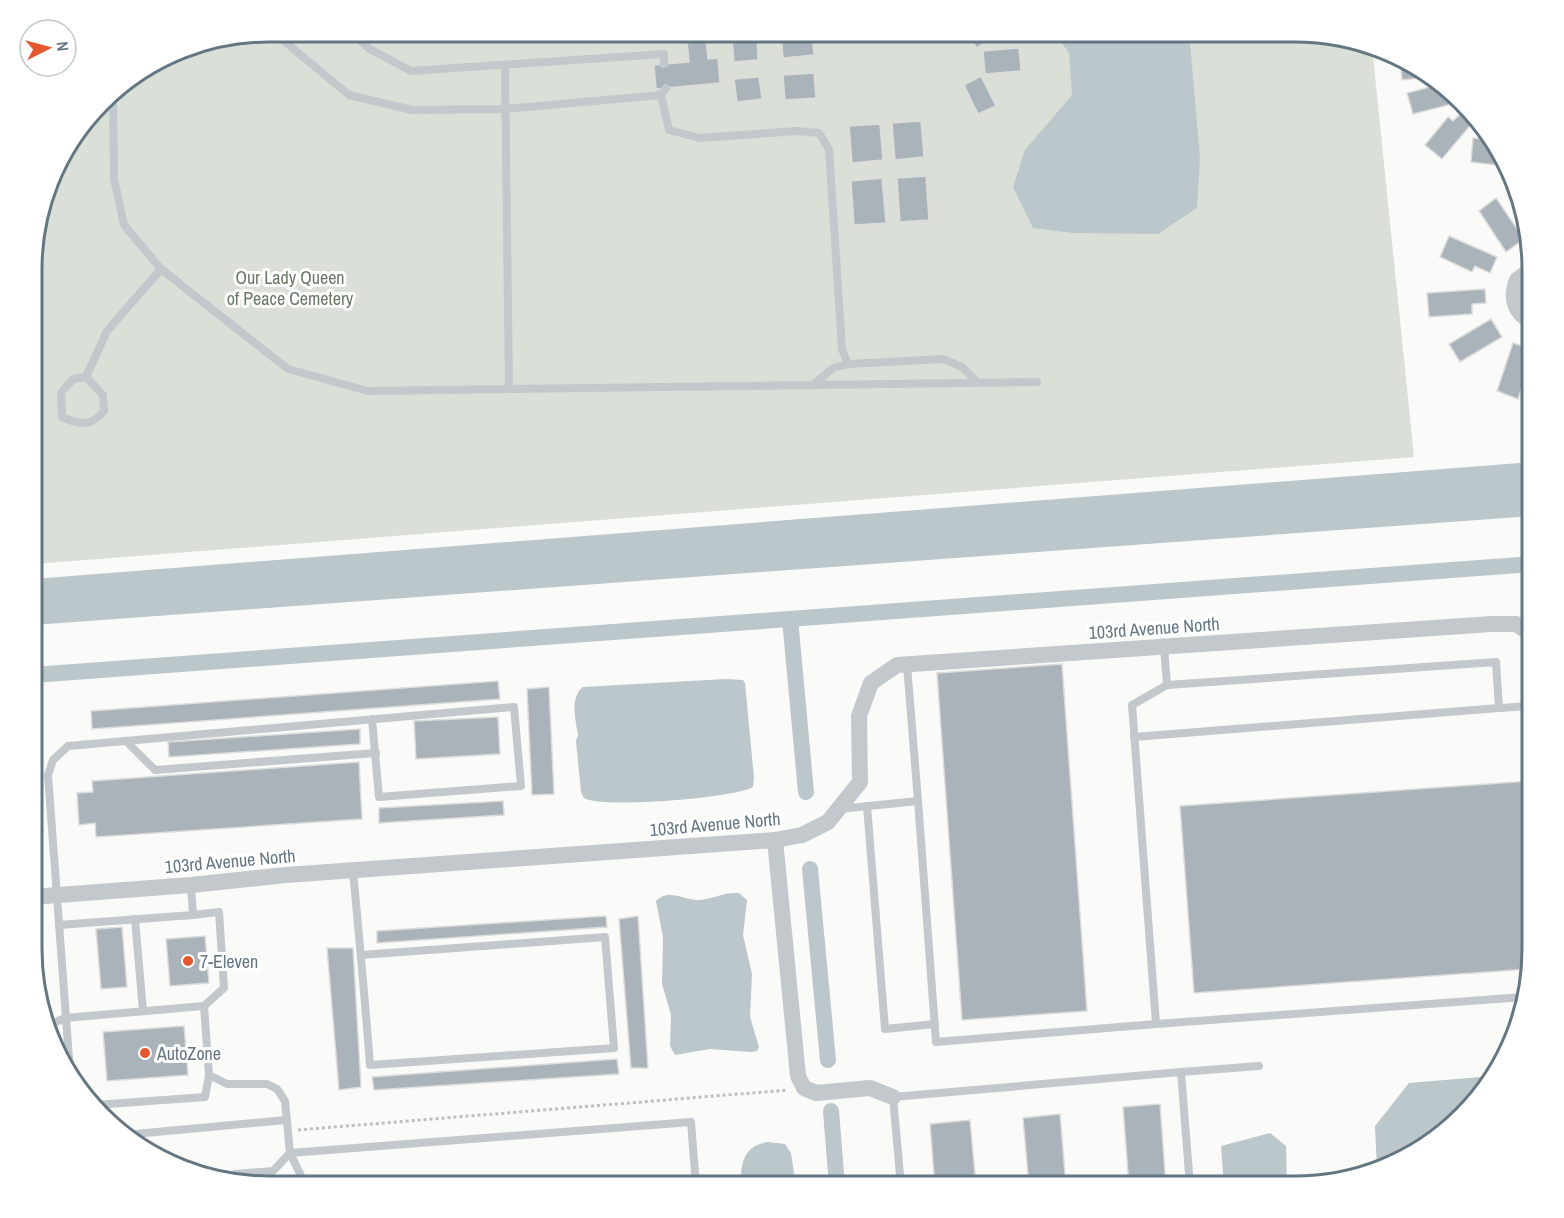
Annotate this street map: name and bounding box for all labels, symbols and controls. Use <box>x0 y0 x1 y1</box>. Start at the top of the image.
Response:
north arrow <box>18 18 78 78</box>
text: N <box>51 41 74 52</box>
park label: Our Lady Queen of Peace Cemetery <box>227 265 354 311</box>
street label: 103rd Avenue North <box>1088 611 1220 645</box>
street label: 103rd Avenue North <box>649 806 781 842</box>
street label: 103rd Avenue North <box>164 843 296 879</box>
place label: 7-Eleven <box>200 949 258 974</box>
marker: 7-Eleven <box>181 954 195 968</box>
place label: AutoZone <box>156 1041 221 1066</box>
marker: AutoZone <box>138 1046 152 1060</box>

